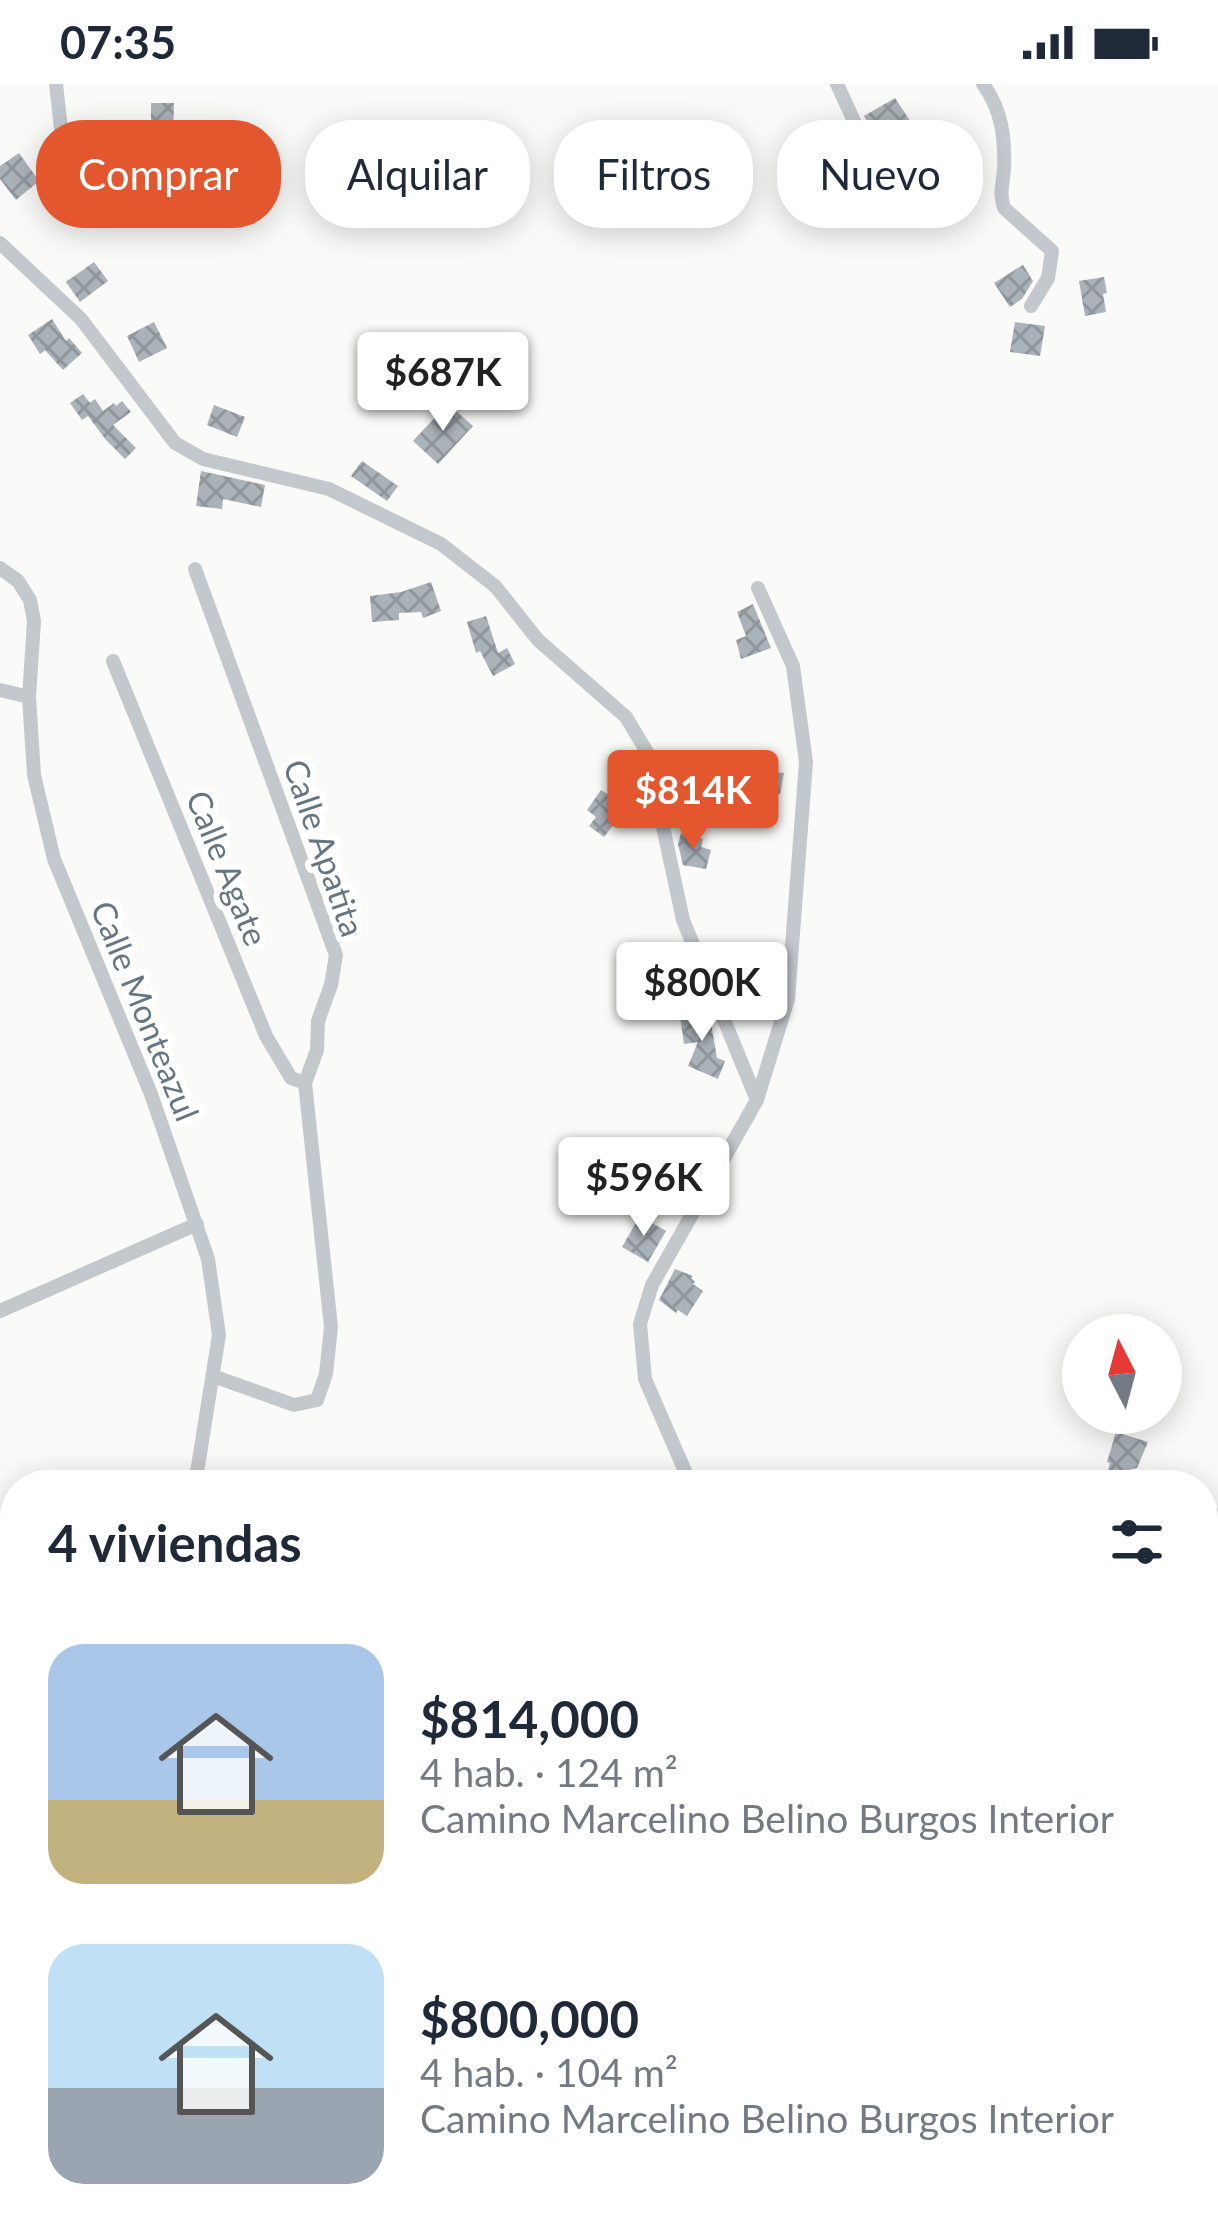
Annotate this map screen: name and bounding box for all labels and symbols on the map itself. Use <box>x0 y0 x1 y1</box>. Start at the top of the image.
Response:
pin: $687K <box>359 332 527 434</box>
pin: $814K <box>609 750 777 852</box>
street label: Calle Apatita <box>276 754 374 941</box>
street label: Calle Agate <box>179 784 277 951</box>
street label: Calle Monteazul <box>84 895 208 1126</box>
pin: $800K <box>618 942 786 1044</box>
pin: $596K <box>560 1137 728 1239</box>
north arrow <box>1062 1314 1182 1434</box>

